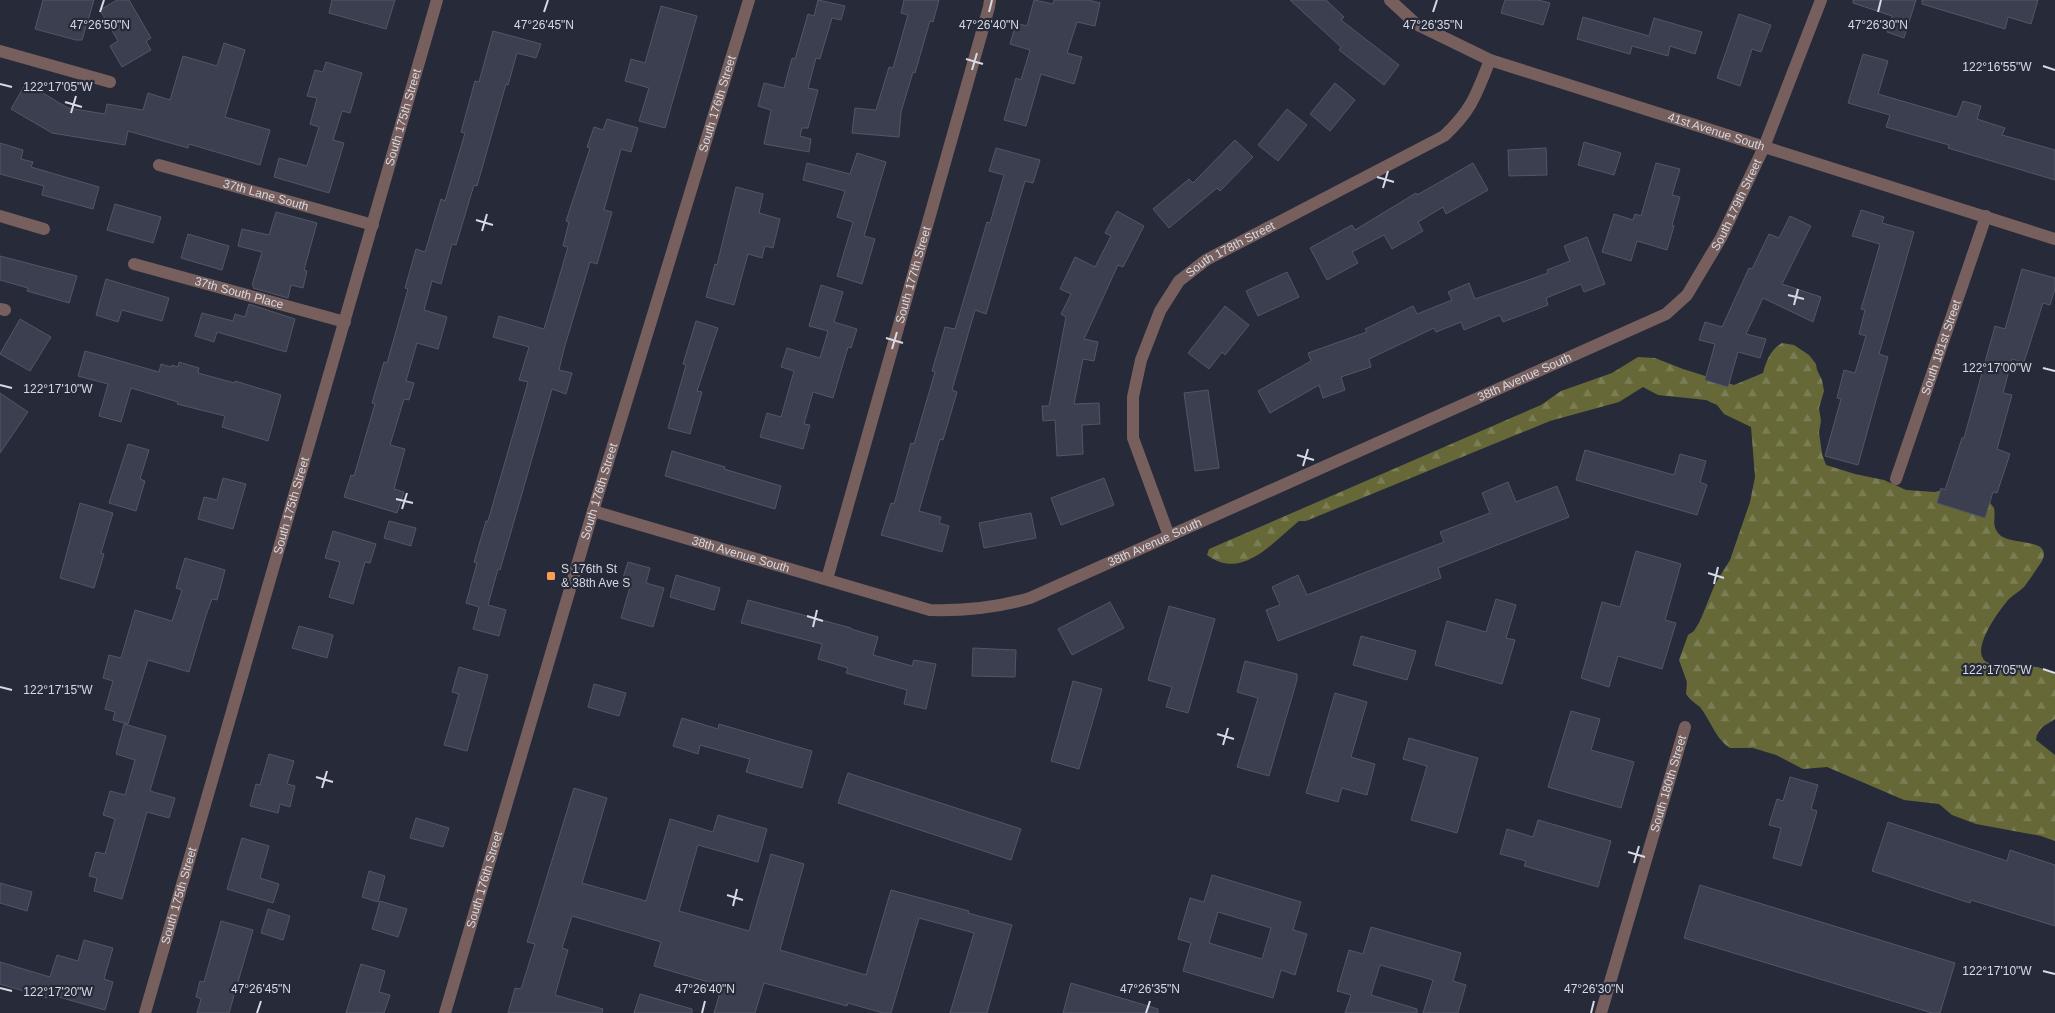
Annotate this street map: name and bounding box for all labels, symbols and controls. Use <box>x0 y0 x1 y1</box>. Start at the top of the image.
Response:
text: 47°26'50"N <box>70 18 130 32</box>
text: 47°26'45"N <box>514 18 574 32</box>
text: 47°26'40"N <box>959 18 1019 32</box>
text: 47°26'35"N <box>1403 18 1463 32</box>
text: 47°26'30"N <box>1848 18 1908 32</box>
street label: South 176th Street <box>696 53 739 154</box>
text: 122°16'55"W <box>1962 60 2032 74</box>
street label: South 175th Street <box>383 67 424 168</box>
text: 122°17'05"W <box>23 80 93 94</box>
street label: 41st Avenue South <box>1666 110 1766 154</box>
street label: South 179th Street <box>1708 156 1765 253</box>
street label: 37th Lane South <box>221 176 310 214</box>
street label: South 178th Street <box>1183 218 1278 280</box>
street label: South 177th Street <box>893 224 934 325</box>
street label: 37th South Place <box>193 274 285 312</box>
street label: South 181st Street <box>1918 297 1964 397</box>
street label: 38th Avenue South <box>1475 350 1574 404</box>
text: 122°17'00"W <box>1962 361 2032 375</box>
text: 122°17'10"W <box>23 382 93 396</box>
street label: South 176th Street <box>578 441 621 541</box>
street label: South 175th Street <box>271 455 312 556</box>
street label: 38th Avenue South <box>1106 515 1204 569</box>
street label: 38th Avenue South <box>690 533 791 575</box>
place label: S 176th St & 38th Ave S <box>561 562 630 590</box>
marker: S 176th St & 38th Ave S <box>545 570 557 582</box>
text: 122°17'05"W <box>1962 663 2032 677</box>
text: 122°17'15"W <box>23 683 93 697</box>
street label: South 180th Street <box>1648 733 1689 834</box>
street label: South 176th Street <box>463 829 505 930</box>
street label: South 175th Street <box>158 845 200 946</box>
text: 122°17'10"W <box>1962 964 2032 978</box>
text: 47°26'45"N <box>231 982 291 996</box>
text: 47°26'40"N <box>675 982 735 996</box>
text: 47°26'35"N <box>1120 982 1180 996</box>
text: 47°26'30"N <box>1564 982 1624 996</box>
text: 122°17'20"W <box>23 985 93 999</box>

